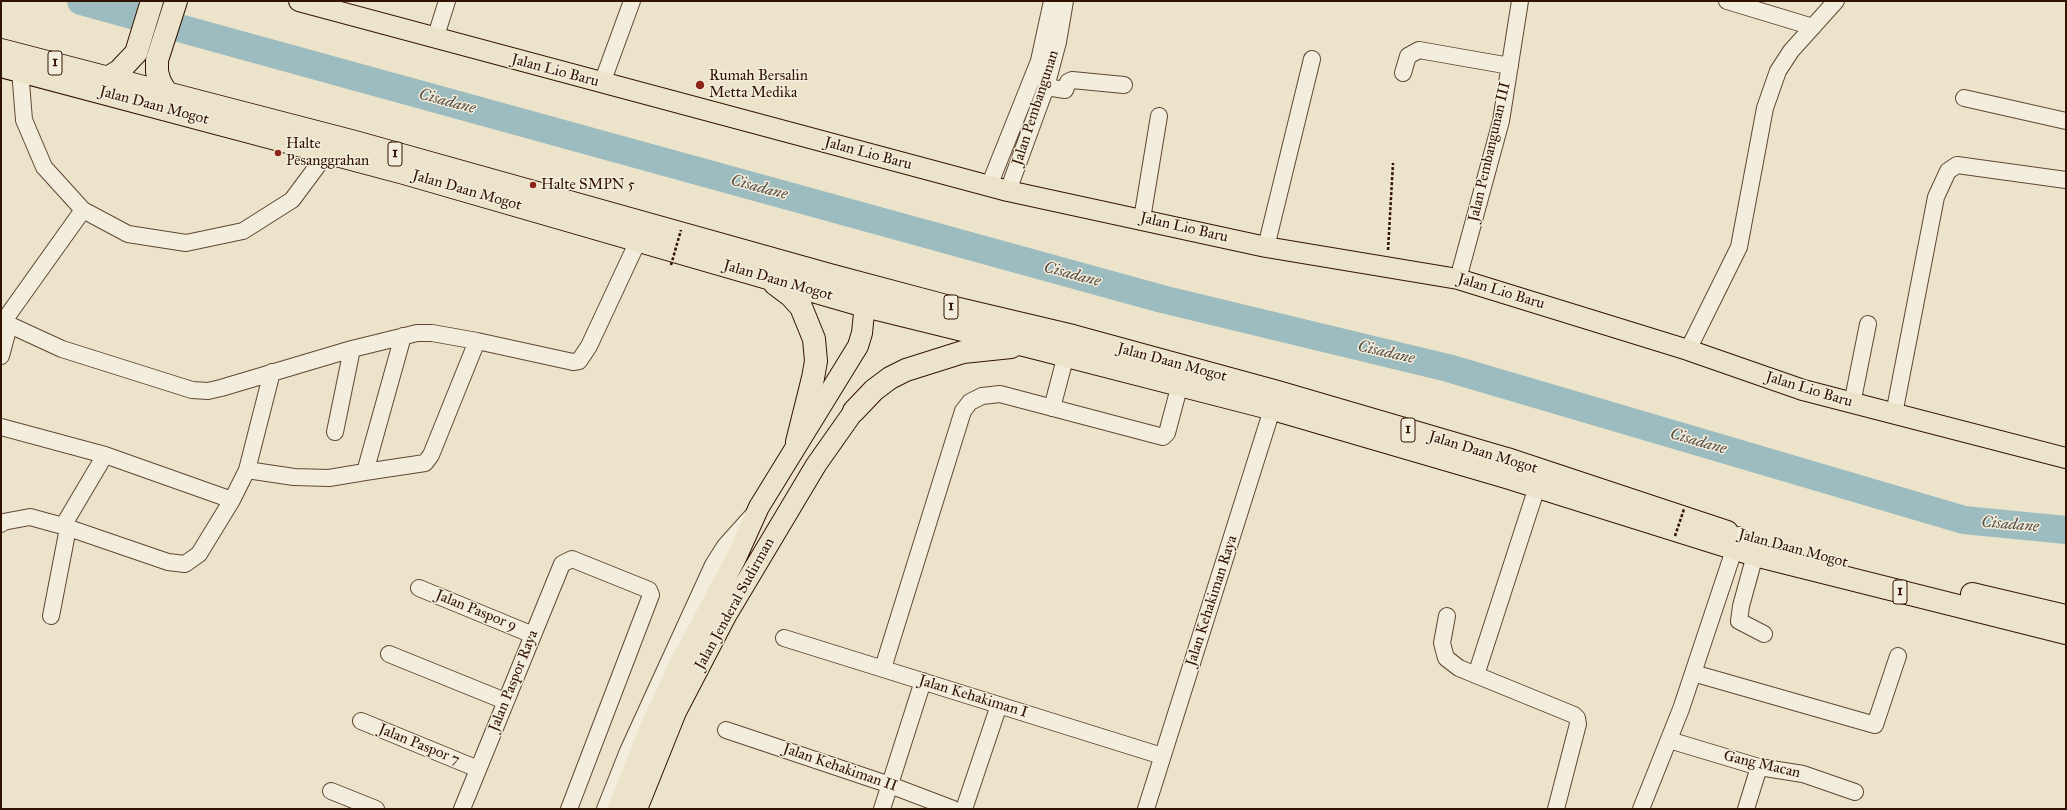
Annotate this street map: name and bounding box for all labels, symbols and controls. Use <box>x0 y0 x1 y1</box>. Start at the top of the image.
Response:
street label: Jalan Pembangunan <box>1009 48 1063 168</box>
road number: 1 <box>48 51 62 75</box>
street label: Jalan Lio Baru <box>509 51 601 91</box>
place label: Rumah Bersalin Metta Medika <box>709 67 808 102</box>
marker: Rumah Bersalin Metta Medika <box>694 79 706 91</box>
street label: Jalan Pembangunan III <box>1465 80 1515 224</box>
street label: Jalan Daan Mogot <box>97 83 211 129</box>
water label: Cisadane <box>417 85 477 119</box>
street label: Jalan Lio Baru <box>822 134 914 174</box>
place label: Halte Pesanggrahan <box>286 135 369 170</box>
road number: 1 <box>388 142 402 166</box>
marker: Halte Pesanggrahan <box>273 148 283 158</box>
street label: Jalan Daan Mogot <box>410 167 524 215</box>
water label: Cisadane <box>729 171 789 205</box>
place label: Halte SMPN 5 <box>541 176 635 194</box>
marker: Halte SMPN 5 <box>528 180 538 190</box>
street label: Jalan Lio Baru <box>1138 209 1230 247</box>
street label: Jalan Daan Mogot <box>721 257 835 305</box>
water label: Cisadane <box>1042 258 1102 292</box>
street label: Jalan Lio Baru <box>1455 270 1547 314</box>
road number: 1 <box>944 295 958 319</box>
water label: Cisadane <box>1356 337 1416 369</box>
street label: Jalan Daan Mogot <box>1115 340 1229 386</box>
street label: Jalan Lio Baru <box>1763 368 1855 412</box>
road number: 1 <box>1401 418 1415 442</box>
water label: Cisadane <box>1668 425 1728 459</box>
street label: Jalan Daan Mogot <box>1427 428 1539 478</box>
water label: Cisadane <box>1980 513 2040 537</box>
street label: Jalan Daan Mogot <box>1736 526 1850 572</box>
street label: Jalan Kehakiman Raya <box>1182 533 1242 669</box>
street label: Jalan Jenderal Sudirman <box>691 535 779 673</box>
road number: 1 <box>1893 580 1907 604</box>
street label: Jalan Paspor 9 <box>433 587 519 635</box>
street label: Jalan Paspor Raya <box>485 628 543 734</box>
street label: Jalan Kehakiman I <box>916 672 1030 722</box>
street label: Jalan Paspor 7 <box>376 721 462 769</box>
street label: Jalan Kehakiman II <box>781 740 899 796</box>
street label: Gang Macan <box>1722 747 1802 783</box>

